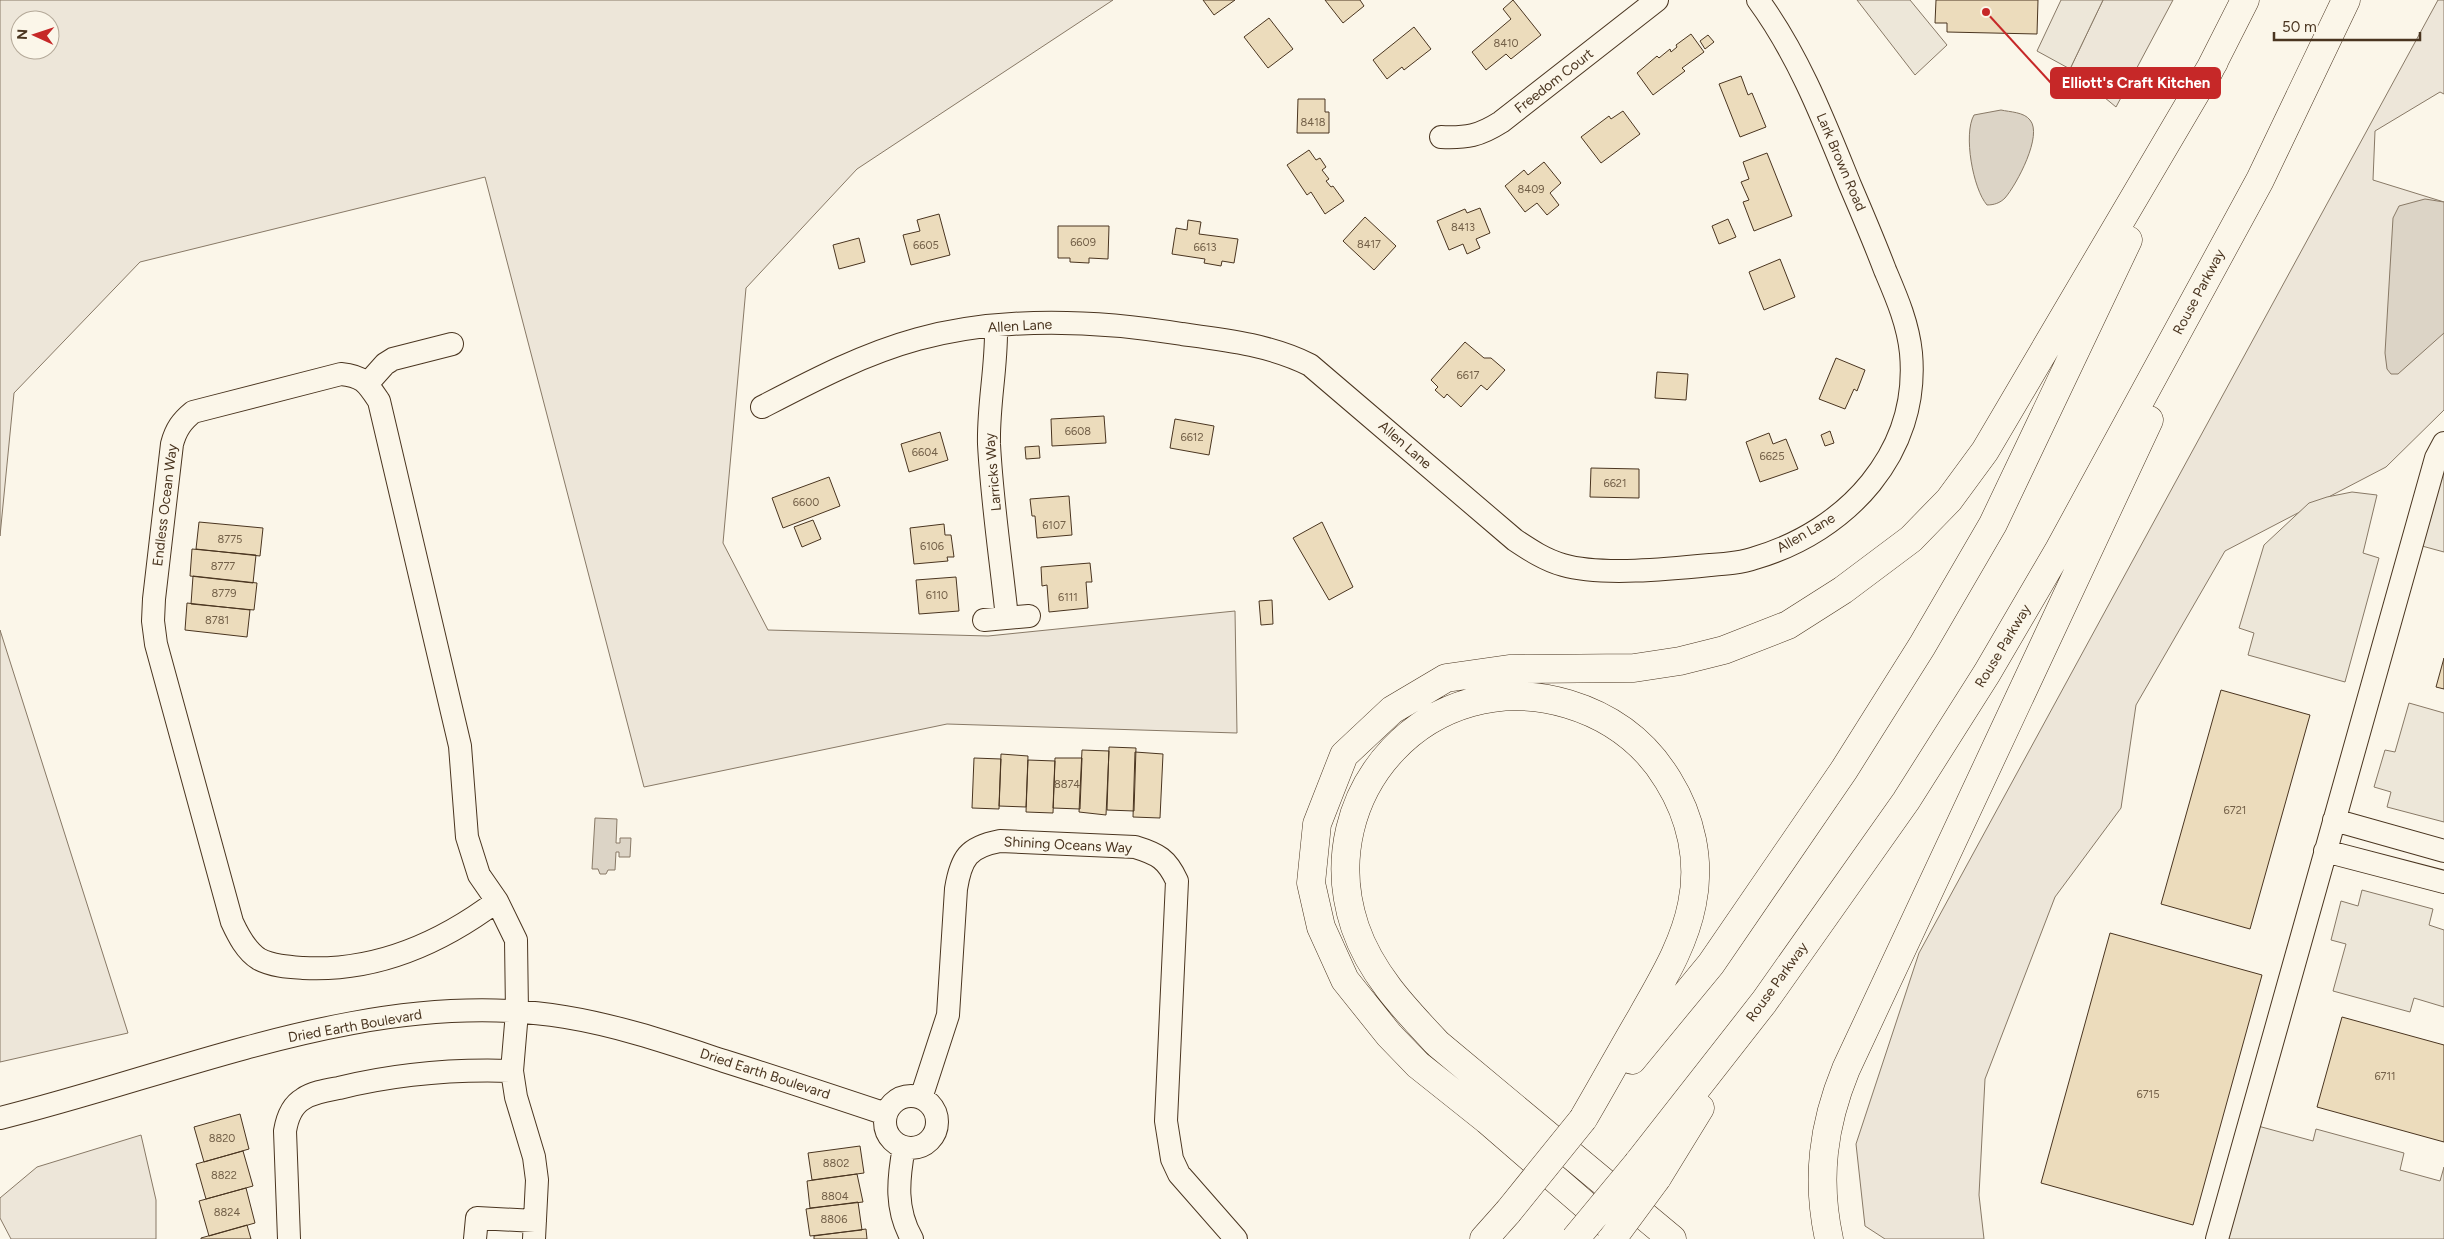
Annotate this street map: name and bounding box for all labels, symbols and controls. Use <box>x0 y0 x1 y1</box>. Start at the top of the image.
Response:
north arrow <box>10 10 60 60</box>
scale bar <box>2274 10 2420 42</box>
text: 50 m <box>2282 18 2317 36</box>
text: N <box>14 28 31 40</box>
house number: 8410 <box>1493 37 1519 50</box>
street label: Freedom Court <box>1511 45 1597 117</box>
callout: Elliott's Craft Kitchen <box>2051 68 2220 98</box>
text: Elliott's Craft Kitchen <box>2062 74 2210 92</box>
street label: Lark Brown Road <box>1813 110 1869 214</box>
house number: 8418 <box>1301 116 1326 129</box>
house number: 8409 <box>1518 183 1544 196</box>
house number: 8413 <box>1451 221 1475 234</box>
house number: 6609 <box>1070 236 1096 249</box>
house number: 8417 <box>1357 238 1381 251</box>
house number: 6605 <box>913 239 939 252</box>
house number: 6613 <box>1194 241 1217 254</box>
street label: Rouse Parkway <box>2169 246 2229 338</box>
street label: Allen Lane <box>987 316 1053 336</box>
house number: 6617 <box>1457 369 1480 382</box>
street label: Allen Lane <box>1375 417 1435 473</box>
house number: 6608 <box>1065 425 1091 438</box>
street label: Larricks Way <box>981 431 1005 512</box>
house number: 6612 <box>1180 431 1204 444</box>
street label: Endless Ocean Way <box>149 442 181 567</box>
house number: 6604 <box>912 446 938 459</box>
house number: 6625 <box>1760 450 1784 463</box>
house number: 6621 <box>1603 477 1627 490</box>
house number: 6600 <box>793 496 819 509</box>
street label: Allen Lane <box>1774 509 1838 556</box>
house number: 6107 <box>1042 519 1066 532</box>
house number: 8775 <box>218 533 242 546</box>
house number: 6106 <box>920 540 944 553</box>
house number: 8777 <box>211 560 235 573</box>
house number: 8779 <box>212 587 236 600</box>
house number: 6110 <box>926 589 948 602</box>
house number: 6111 <box>1058 591 1078 604</box>
street label: Rouse Parkway <box>1971 601 2035 691</box>
house number: 8781 <box>205 614 229 627</box>
house number: 8874 <box>1054 778 1080 791</box>
house number: 6721 <box>2224 804 2246 817</box>
street label: Shining Oceans Way <box>1003 833 1133 857</box>
street label: Rouse Parkway <box>1742 938 1812 1025</box>
street label: Dried Earth Boulevard <box>287 1006 423 1046</box>
street label: Dried Earth Boulevard <box>698 1045 832 1103</box>
house number: 6711 <box>2374 1070 2396 1083</box>
house number: 6715 <box>2136 1088 2160 1101</box>
house number: 8820 <box>209 1132 235 1145</box>
house number: 8802 <box>823 1157 849 1170</box>
house number: 8822 <box>211 1169 237 1182</box>
house number: 8804 <box>821 1190 849 1203</box>
house number: 8824 <box>214 1206 240 1219</box>
house number: 8806 <box>821 1213 847 1226</box>

